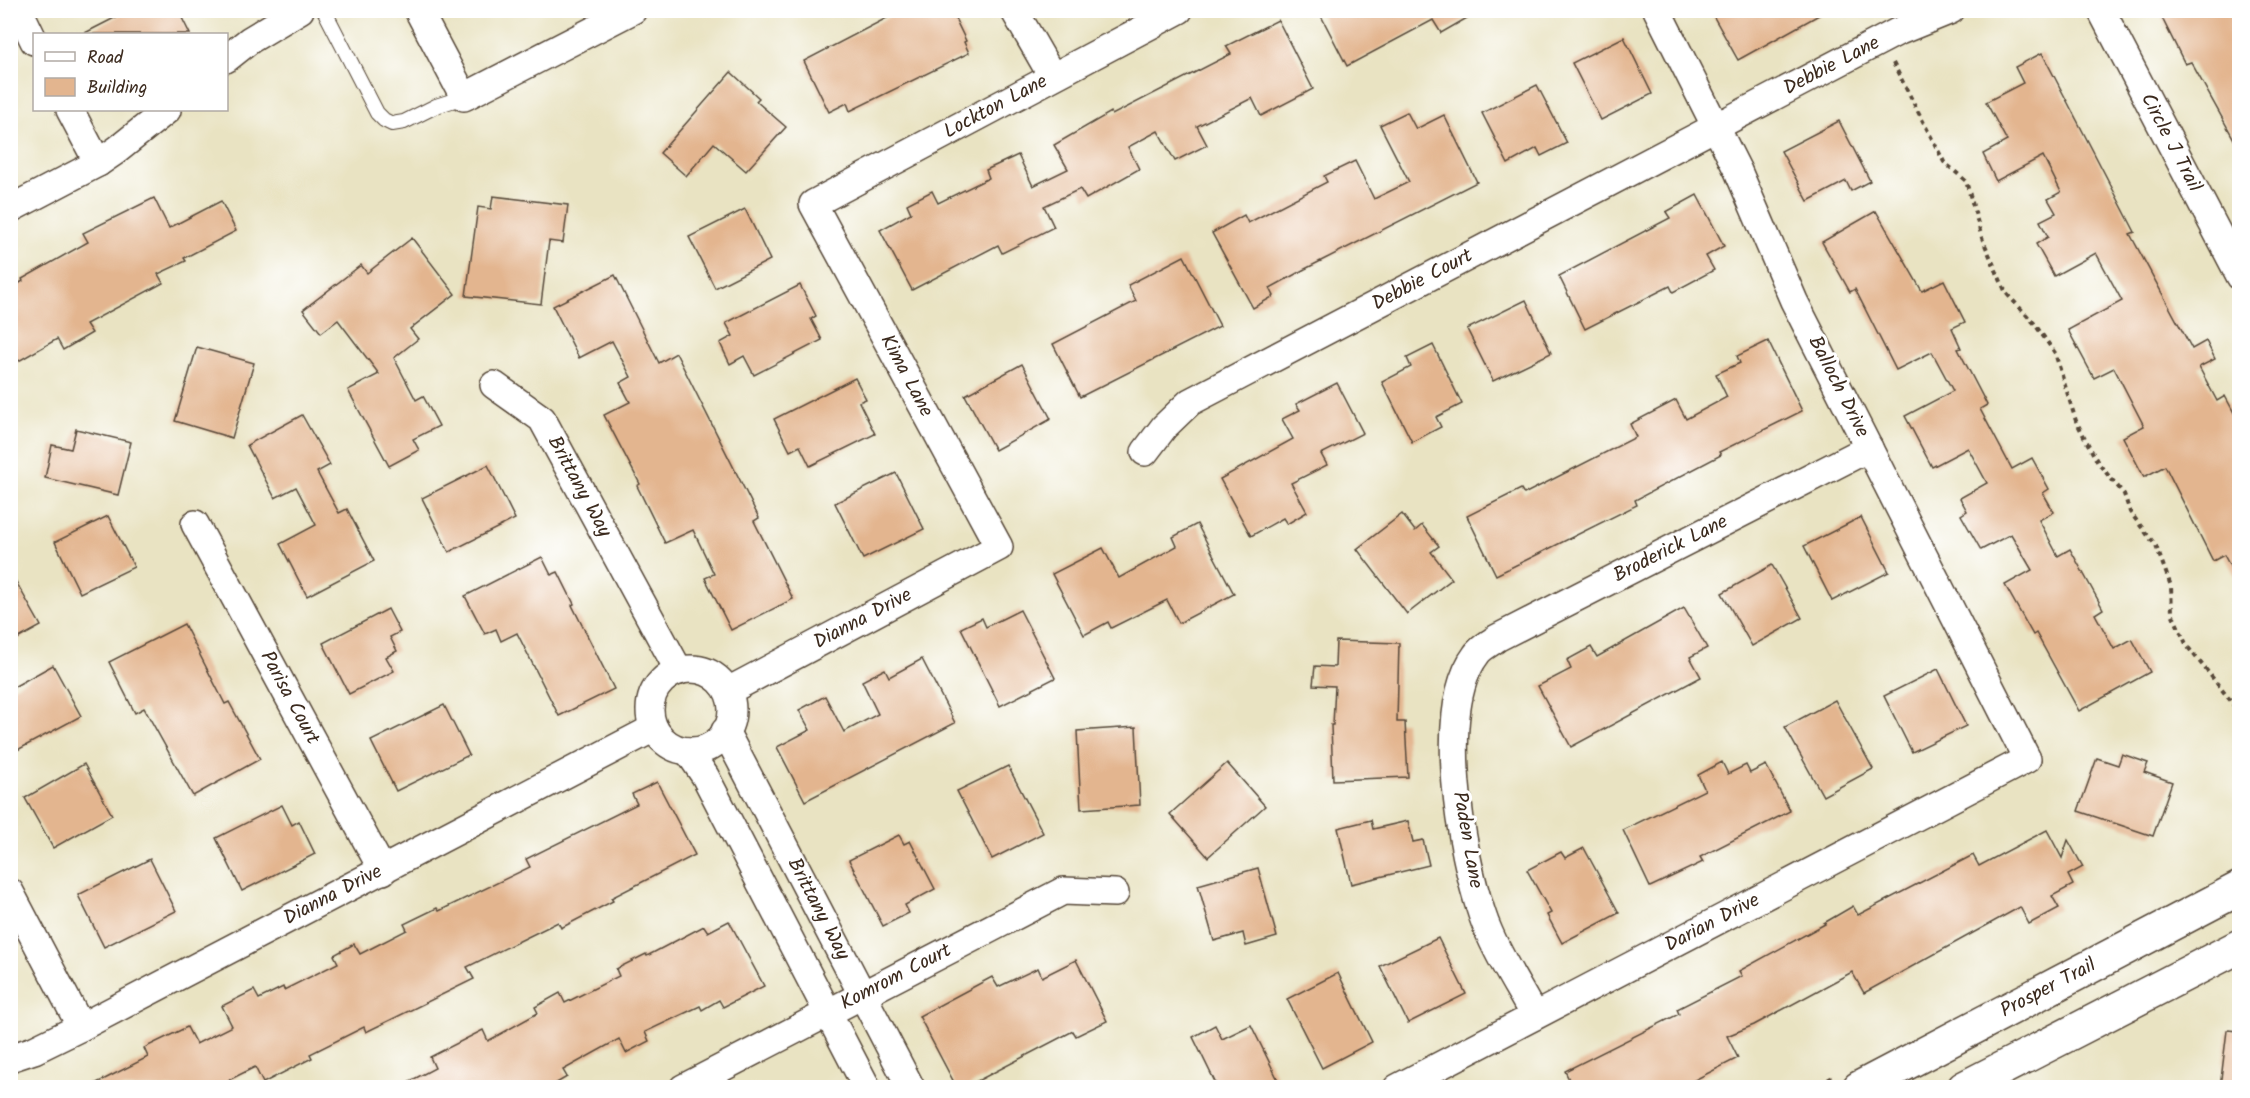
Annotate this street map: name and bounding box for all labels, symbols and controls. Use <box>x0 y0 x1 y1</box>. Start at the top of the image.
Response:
street label: Debbie Lane <box>1778 28 1886 104</box>
legend <box>33 33 228 111</box>
text: Road <box>87 44 124 73</box>
street label: Lockton Lane <box>938 66 1054 148</box>
text: Building <box>87 74 147 103</box>
street label: Circle J Trail <box>2131 88 2210 198</box>
street label: Debbie Court <box>1367 241 1479 320</box>
street label: Kima Lane <box>871 329 941 423</box>
street label: Balloch Drive <box>1799 331 1877 443</box>
street label: Brittany Way <box>538 430 620 544</box>
street label: Broderick Lane <box>1608 506 1734 592</box>
street label: Dianna Drive <box>808 580 918 659</box>
street label: Parisa Court <box>251 645 328 751</box>
street label: Paden Lane <box>1443 789 1491 891</box>
street label: Brittany Way <box>778 852 858 967</box>
street label: Dianna Drive <box>278 856 388 935</box>
street label: Darian Drive <box>1659 885 1766 961</box>
street label: Komrom Court <box>835 935 958 1020</box>
street label: Prosper Trail <box>1995 950 2102 1027</box>

